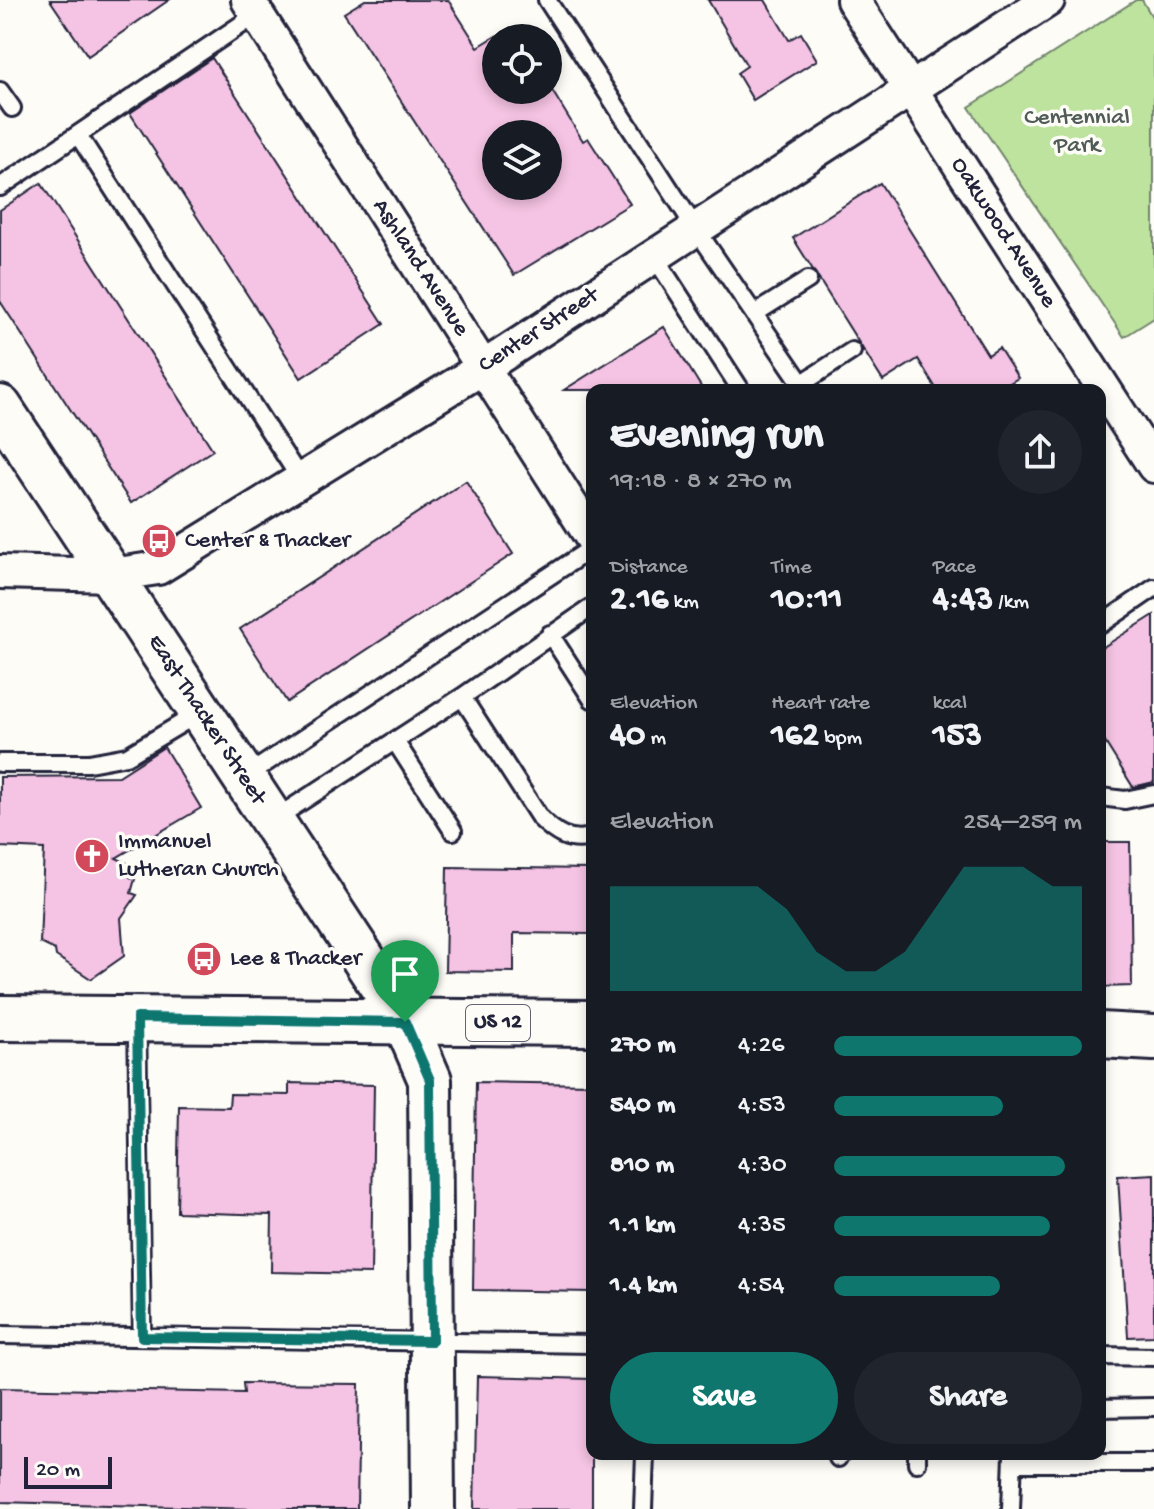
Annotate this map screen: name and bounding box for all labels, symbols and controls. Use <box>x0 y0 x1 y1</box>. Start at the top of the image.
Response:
map controls <box>482 24 562 200</box>
button: locate <box>482 24 562 104</box>
park label: Centennial Park <box>1024 104 1130 161</box>
button: layers <box>482 120 562 200</box>
street label: Oakwood Avenue <box>943 152 1063 314</box>
street label: Ashland Avenue <box>365 194 475 343</box>
street label: Center Street <box>474 280 606 381</box>
button: share <box>998 410 1082 494</box>
text: Evening run <box>610 411 823 463</box>
text: 19:18 · 8 × 270 m <box>610 467 792 498</box>
bus stop icon: Center & Thacker <box>140 522 178 560</box>
place label: Center & Thacker <box>185 527 353 556</box>
text: Distance <box>610 555 688 581</box>
text: Time <box>771 555 812 581</box>
text: Pace <box>933 555 976 581</box>
text: 2.16 <box>610 581 668 621</box>
text: 10:11 <box>771 581 843 621</box>
text: 4:43 <box>933 581 993 621</box>
text: km <box>668 590 699 616</box>
text: /km <box>993 590 1029 616</box>
street label: East Thacker Street <box>140 629 273 813</box>
text: Elevation <box>610 691 697 717</box>
text: Heart rate <box>771 691 870 717</box>
text: kcal <box>933 691 967 717</box>
text: 40 <box>610 717 645 757</box>
text: 162 <box>771 717 819 757</box>
text: 153 <box>933 717 982 757</box>
text: m <box>645 726 666 752</box>
text: bpm <box>819 726 862 752</box>
text: Elevation <box>610 808 713 839</box>
text: 254–259 m <box>963 808 1082 839</box>
place label: Immanuel Lutheran Church <box>118 828 279 885</box>
church icon: Immanuel Lutheran Church <box>73 837 111 875</box>
bus stop icon: Lee & Thacker <box>185 940 223 978</box>
pin <box>371 940 439 1022</box>
place label: Lee & Thacker <box>230 945 364 974</box>
icon: arrive <box>383 952 427 996</box>
road number: US 12 <box>466 1005 530 1041</box>
text: 270 m <box>610 1031 676 1062</box>
text: 4:26 <box>738 1031 784 1062</box>
text: 540 m <box>610 1091 675 1122</box>
text: 4:53 <box>738 1091 786 1122</box>
text: 810 m <box>610 1151 674 1182</box>
text: 4:30 <box>738 1151 787 1182</box>
text: 1.1 km <box>610 1211 675 1242</box>
text: 4:35 <box>738 1211 786 1242</box>
text: 1.4 km <box>610 1271 677 1302</box>
text: 4:54 <box>738 1271 784 1302</box>
button: Save <box>610 1352 838 1444</box>
button: Share <box>854 1352 1082 1444</box>
scale bar <box>24 1453 112 1489</box>
text: 20 m <box>36 1458 80 1484</box>

